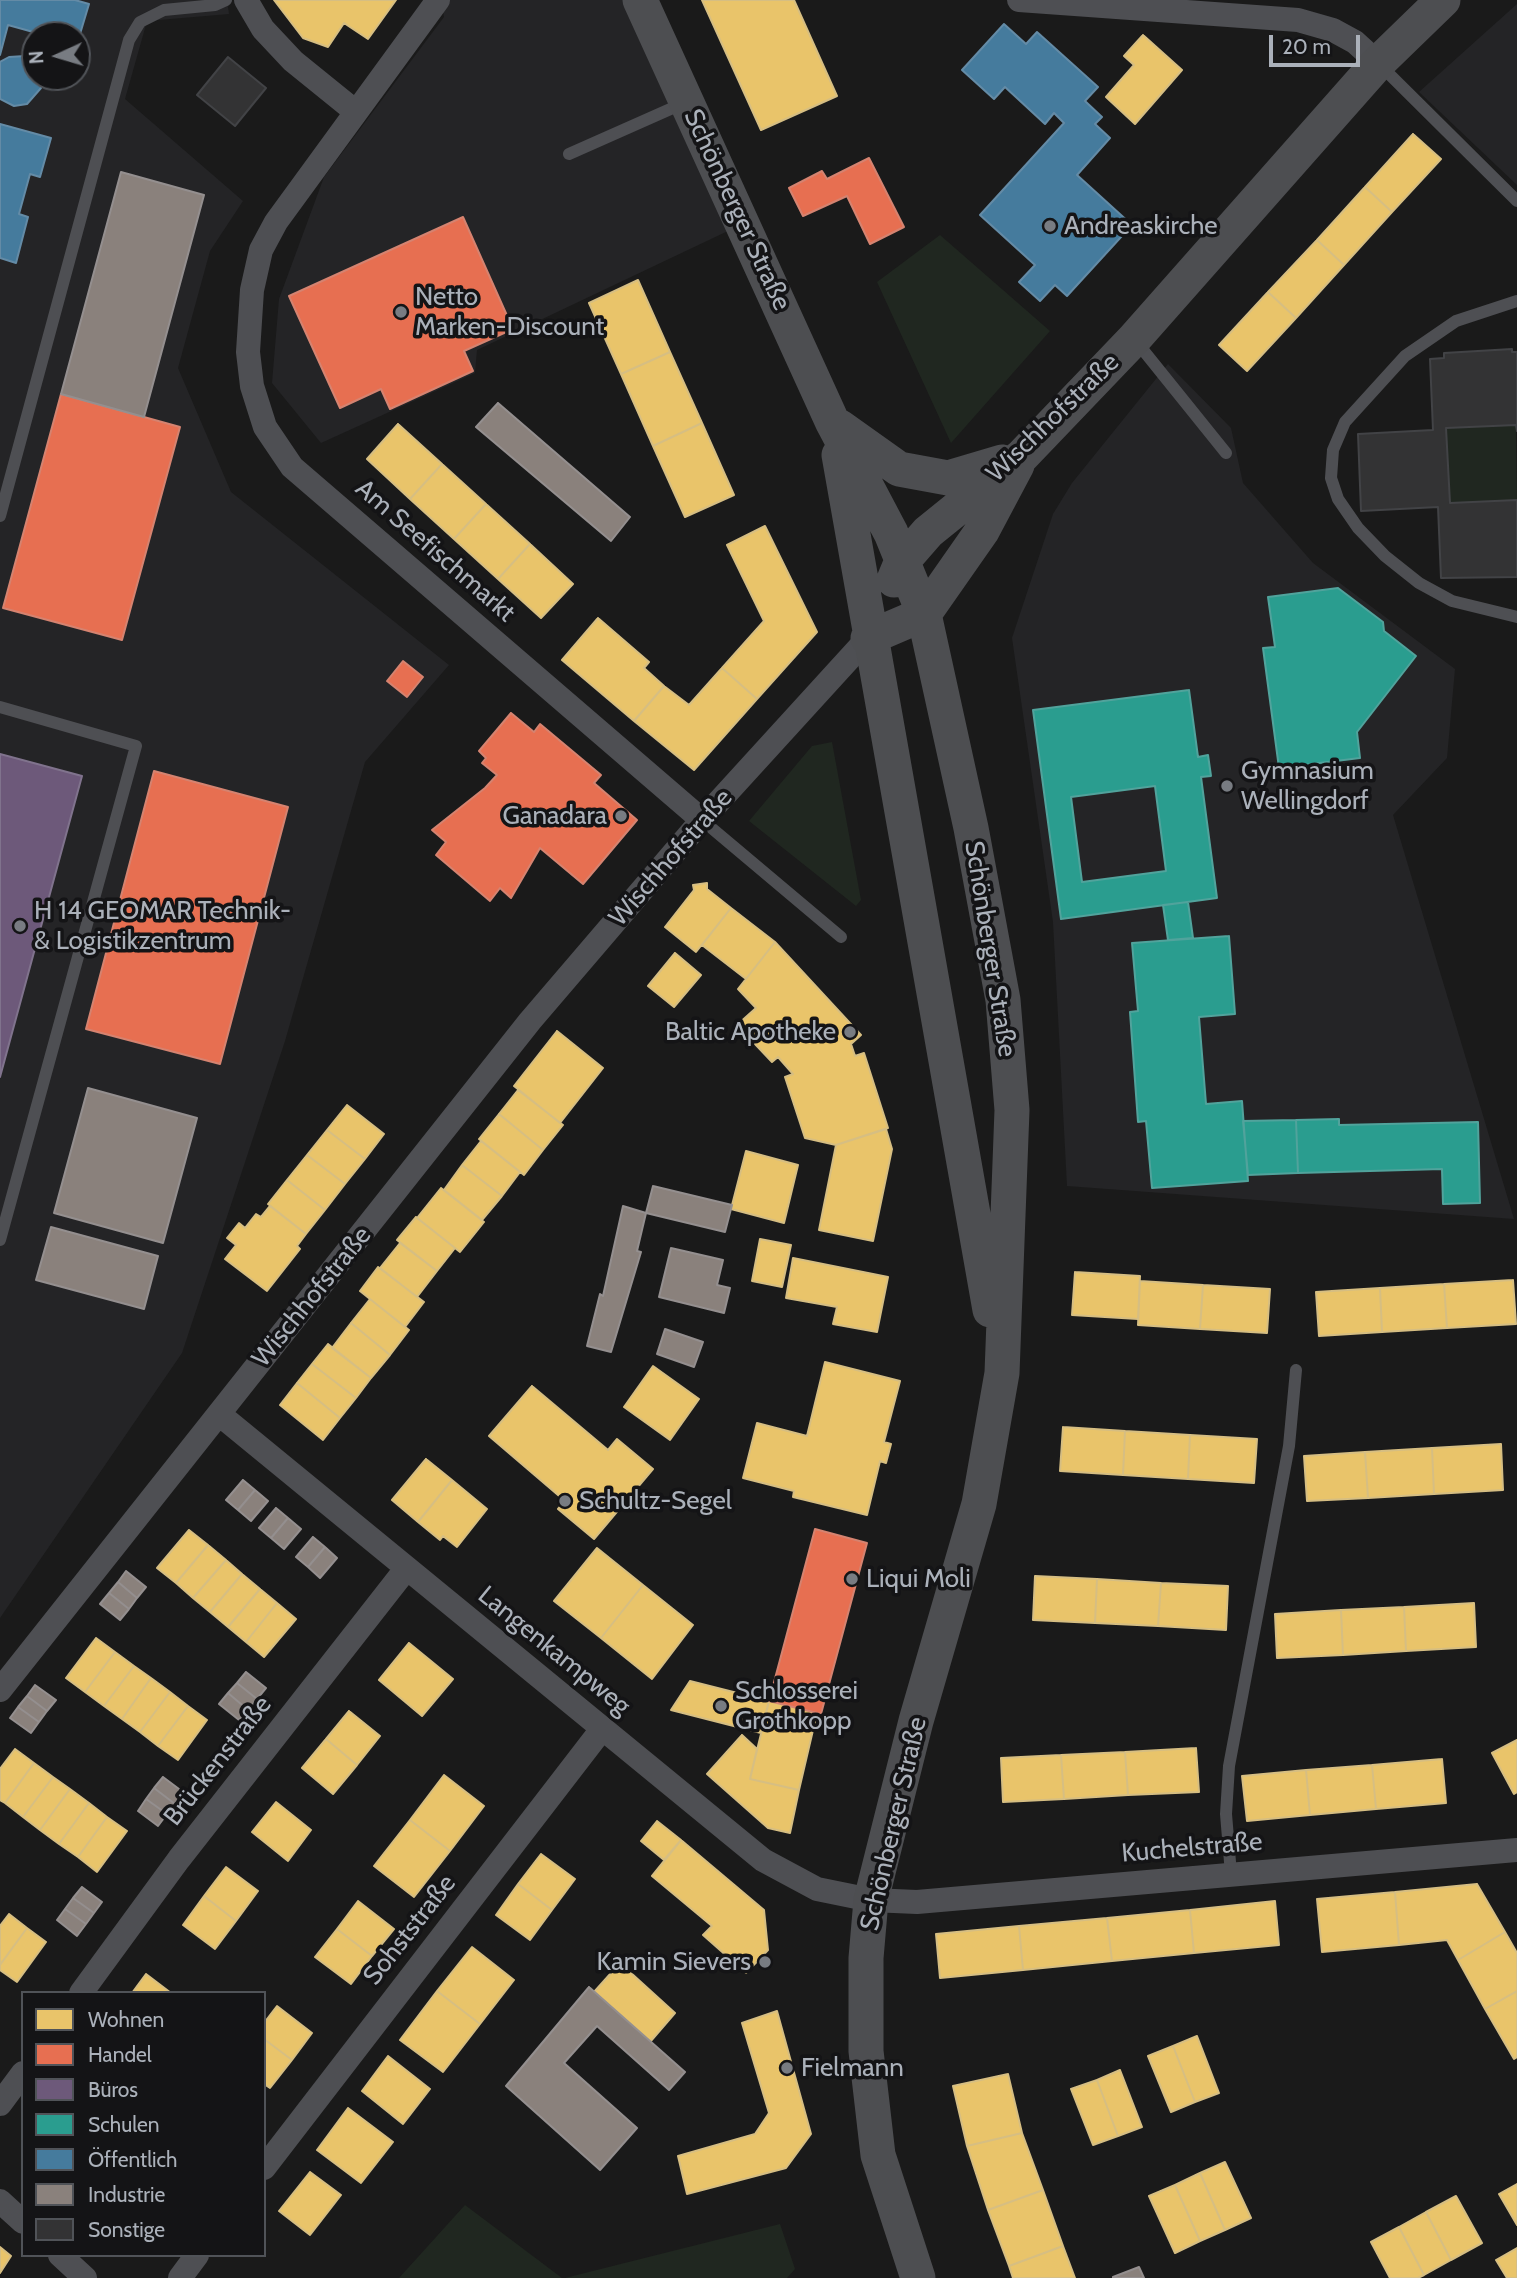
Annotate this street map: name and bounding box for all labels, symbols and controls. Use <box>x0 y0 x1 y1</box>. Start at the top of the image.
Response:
north arrow <box>21 21 91 91</box>
scale bar <box>1272 21 1363 65</box>
text: 20 m <box>1282 34 1331 59</box>
text: N <box>25 50 48 65</box>
street label: Schönberger Straße <box>677 104 797 316</box>
place label: Andreaskirche <box>1064 210 1218 242</box>
marker: Andreaskirche <box>1042 218 1058 234</box>
place label: Netto Marken-Discount <box>415 281 604 342</box>
marker: Netto Marken-Discount <box>393 304 409 320</box>
street label: Wischhofstraße <box>980 347 1126 489</box>
street label: Am Seefischmarkt <box>349 473 521 629</box>
place label: Gymnasium Wellingdorf <box>1241 755 1374 816</box>
marker: Gymnasium Wellingdorf <box>1219 778 1235 794</box>
street label: Wischhofstraße <box>603 783 739 933</box>
place label: Ganadara <box>503 800 607 832</box>
marker: Ganadara <box>613 808 629 824</box>
street label: Schönberger Straße <box>958 839 1022 1059</box>
place label: H 14 GEOMAR Technik- & Logistikzentrum <box>34 895 291 956</box>
marker: H 14 GEOMAR Technik- & Logistikzentrum <box>12 918 28 934</box>
place label: Baltic Apotheke <box>665 1016 836 1048</box>
marker: Baltic Apotheke <box>842 1024 858 1040</box>
street label: Wischhofstraße <box>246 1220 378 1374</box>
place label: Schultz-Segel <box>579 1485 732 1517</box>
marker: Schultz-Segel <box>557 1493 573 1509</box>
place label: Liqui Moli <box>866 1563 971 1595</box>
marker: Liqui Moli <box>844 1571 860 1587</box>
street label: Langenkampweg <box>472 1580 636 1722</box>
place label: Schlosserei Grothkopp <box>735 1675 858 1736</box>
street label: Brückenstraße <box>158 1690 278 1832</box>
marker: Schlosserei Grothkopp <box>713 1698 729 1714</box>
street label: Schönberger Straße <box>854 1714 934 1934</box>
street label: Kuchelstraße <box>1120 1826 1264 1870</box>
street label: Sohststraße <box>357 1869 463 1991</box>
place label: Kamin Sievers <box>597 1946 751 1978</box>
marker: Kamin Sievers <box>757 1954 773 1970</box>
legend <box>21 1991 266 2257</box>
text: Wohnen <box>88 2007 164 2032</box>
text: Handel <box>88 2042 152 2067</box>
place label: Fielmann <box>801 2052 904 2084</box>
marker: Fielmann <box>779 2060 795 2076</box>
text: Büros <box>88 2077 138 2102</box>
text: Schulen <box>88 2112 160 2137</box>
text: Öffentlich <box>88 2147 177 2172</box>
text: Industrie <box>88 2182 165 2207</box>
text: Sonstige <box>88 2217 165 2242</box>

